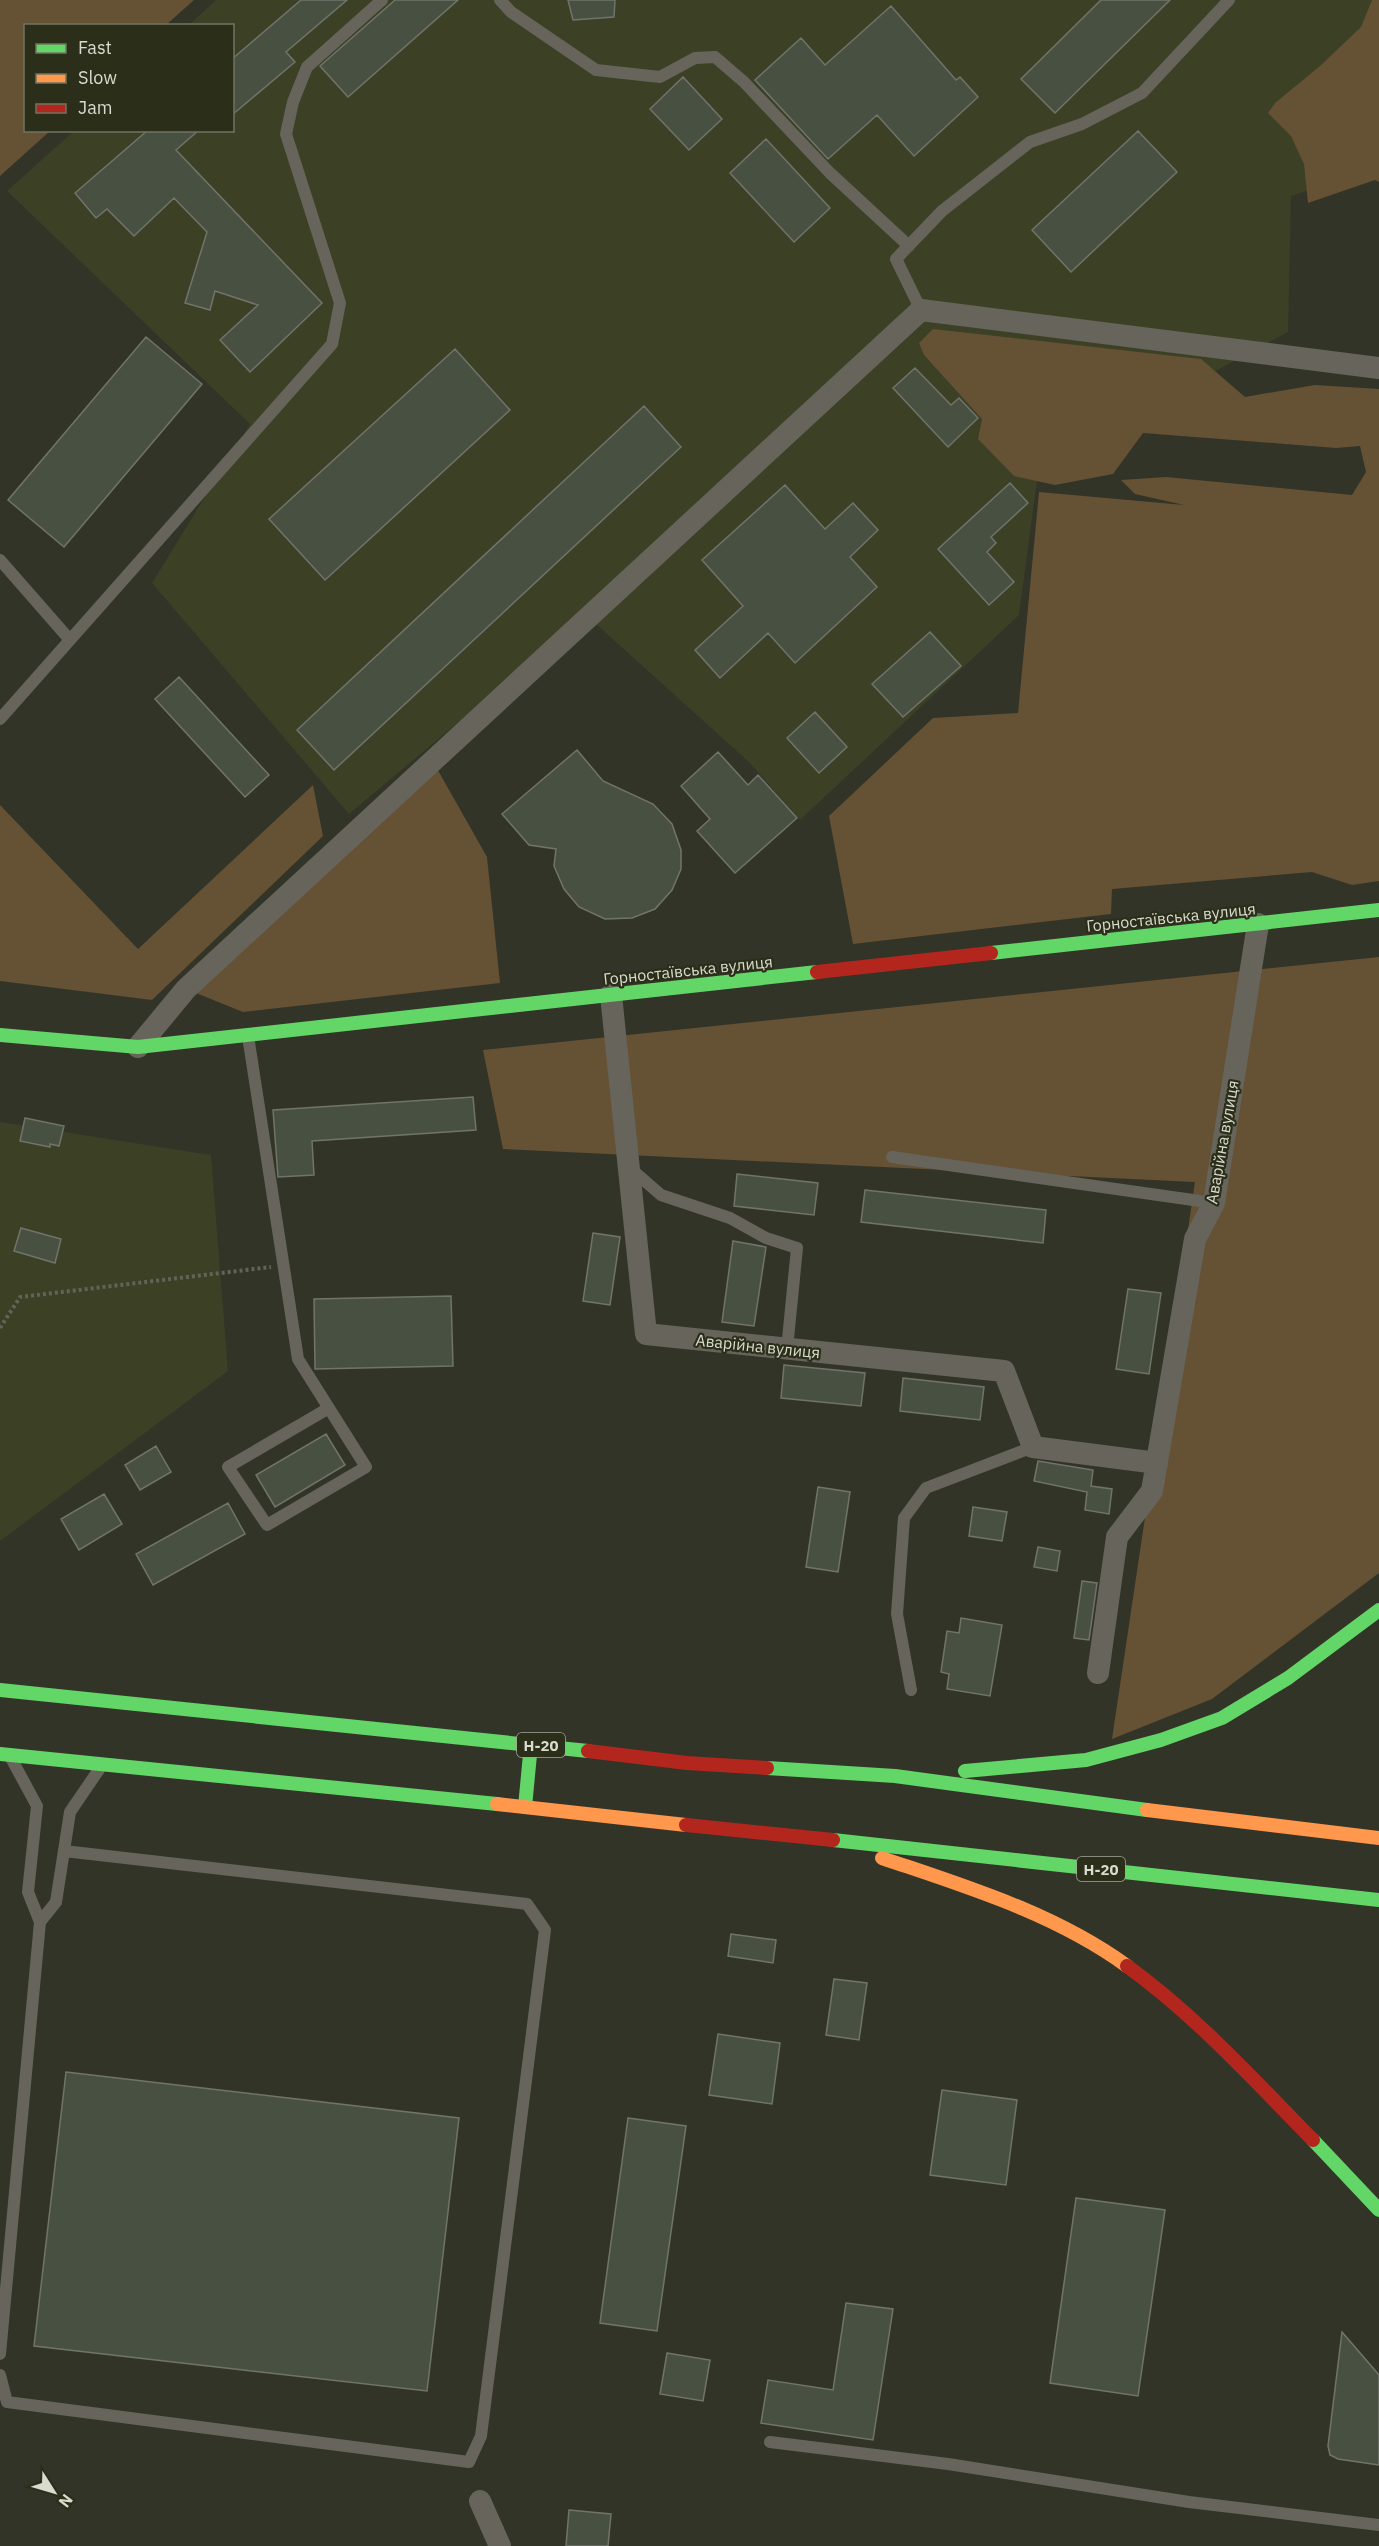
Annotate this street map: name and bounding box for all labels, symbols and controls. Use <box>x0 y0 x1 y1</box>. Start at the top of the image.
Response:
legend <box>24 24 234 132</box>
text: Fast <box>78 36 112 59</box>
text: Slow <box>78 66 117 89</box>
text: Jam <box>78 96 113 119</box>
street label: Горностаївська вулиця <box>1085 898 1257 936</box>
street label: Горностаївська вулиця <box>602 951 774 989</box>
street label: Аварійна вулиця <box>1201 1079 1243 1205</box>
street label: Аварійна вулиця <box>695 1330 821 1362</box>
road number: Н-20 <box>517 1733 565 1757</box>
road number: Н-20 <box>1077 1857 1125 1881</box>
north arrow <box>24 2462 84 2522</box>
text: N <box>55 2490 77 2512</box>

